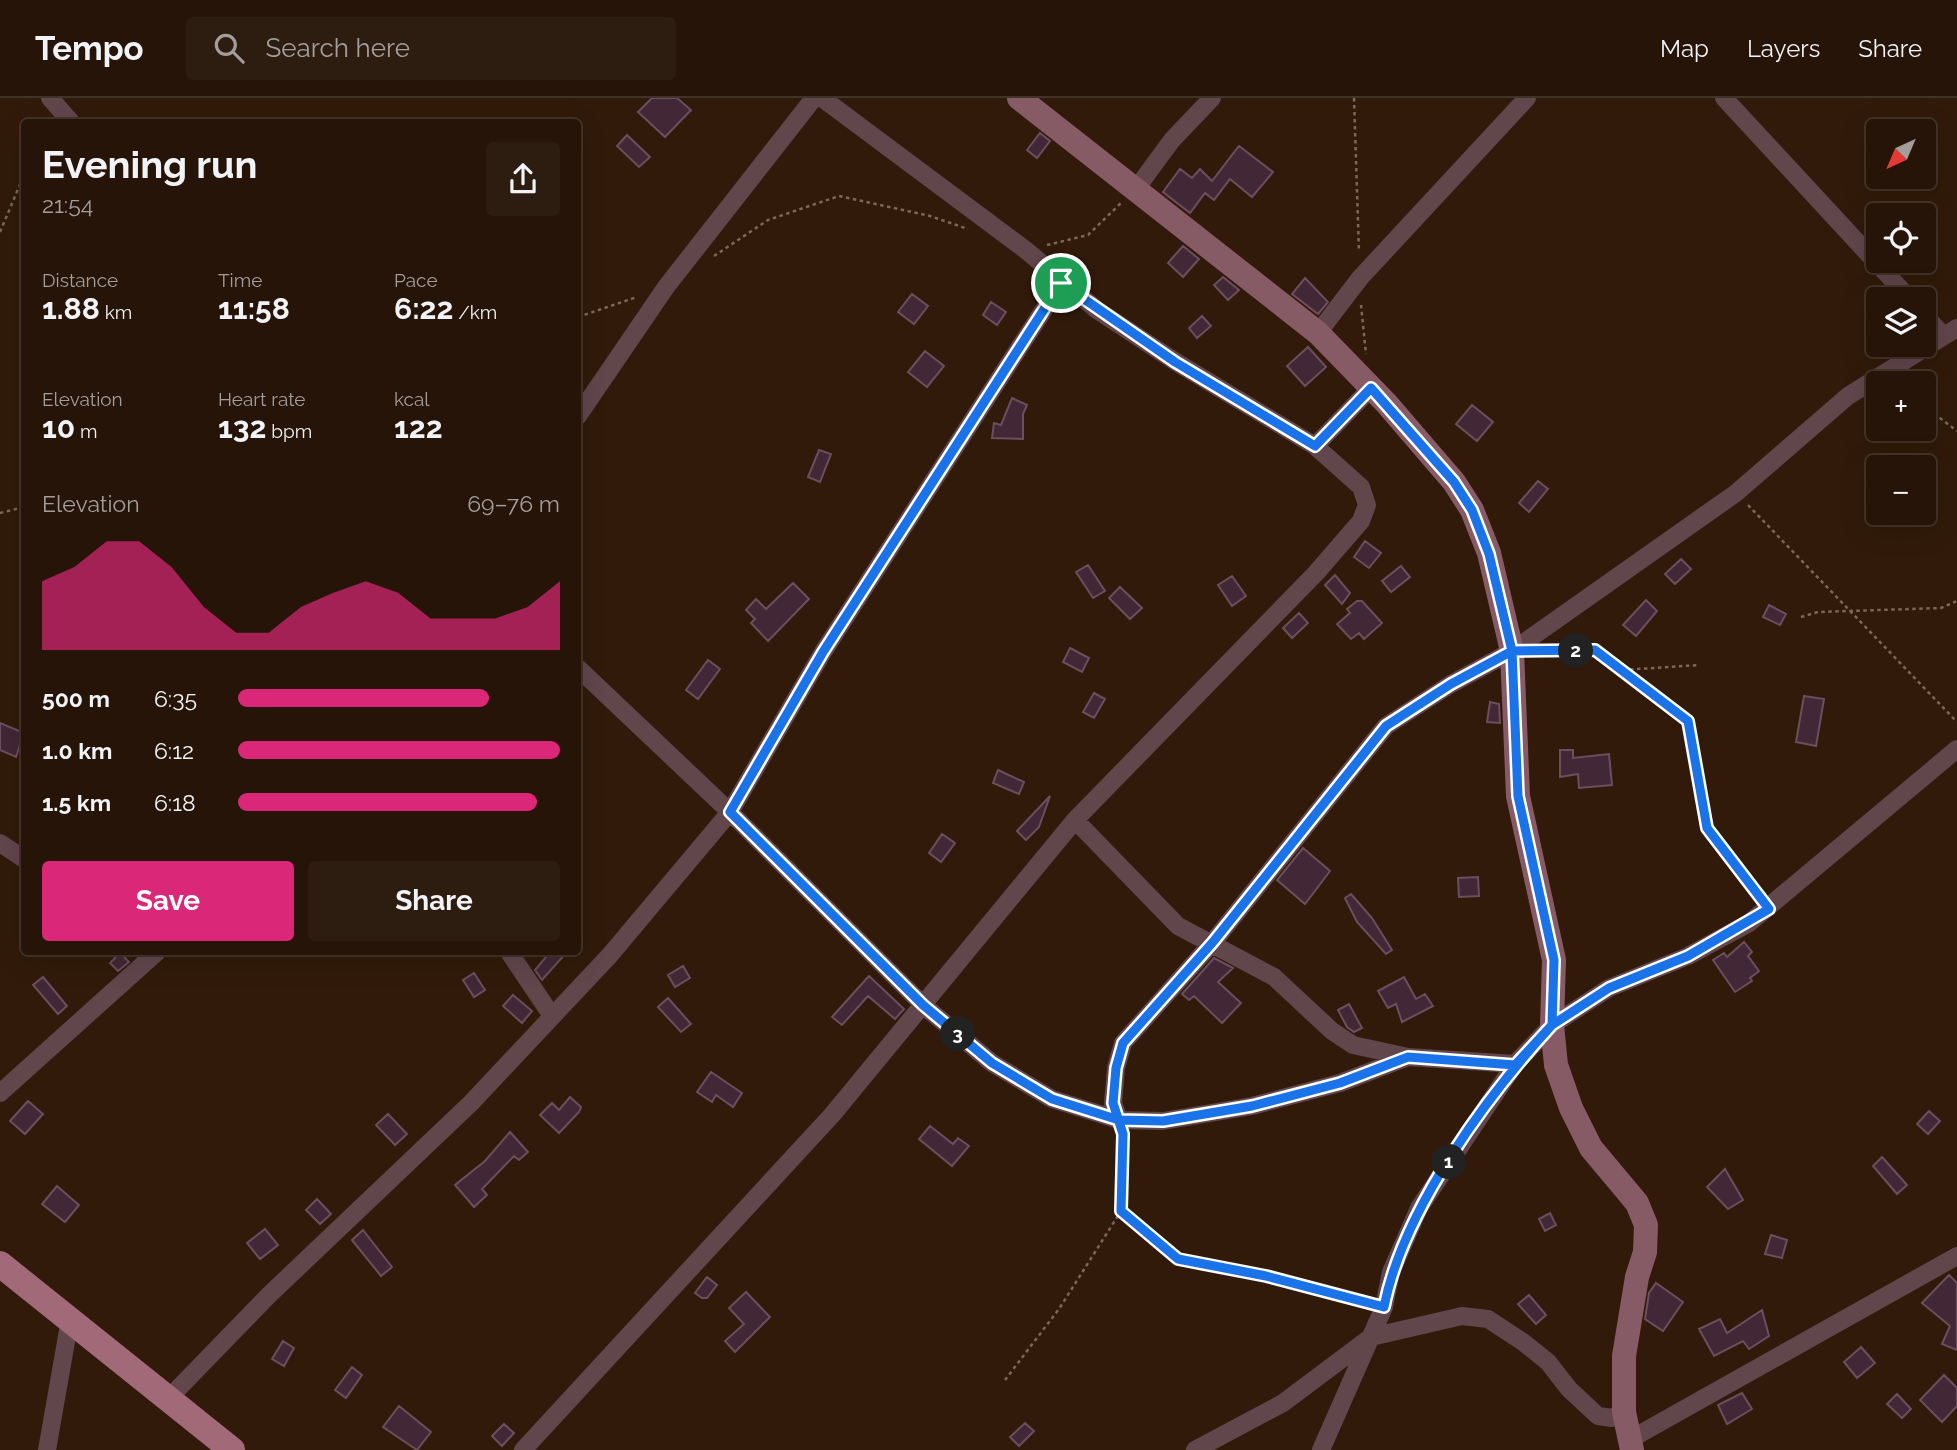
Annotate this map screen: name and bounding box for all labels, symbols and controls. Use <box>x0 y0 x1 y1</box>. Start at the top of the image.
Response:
search box <box>186 17 676 80</box>
text: Tempo <box>35 29 144 68</box>
icon: search <box>210 29 248 67</box>
text: Search here <box>266 33 410 63</box>
text: Map <box>1660 34 1709 63</box>
text: Layers <box>1747 34 1820 63</box>
text: Share <box>1858 34 1922 63</box>
north arrow <box>1866 119 1936 189</box>
map controls <box>1866 119 1936 525</box>
text: Evening run <box>42 142 257 187</box>
button: share <box>486 142 560 216</box>
text: 21:54 <box>42 191 93 218</box>
button: locate <box>1866 203 1936 273</box>
pin <box>1031 253 1091 313</box>
icon: arrive <box>1042 264 1080 302</box>
text: Distance <box>42 269 118 291</box>
text: Time <box>218 269 262 291</box>
text: Pace <box>394 269 438 291</box>
button: layers <box>1866 287 1936 357</box>
text: 1.88 <box>42 291 100 326</box>
text: 11:58 <box>218 291 290 326</box>
text: 6:22 <box>394 291 453 326</box>
text: km <box>100 301 132 323</box>
text: /km <box>453 301 497 323</box>
button: + <box>1866 371 1936 441</box>
text: Elevation <box>42 388 123 410</box>
text: Heart rate <box>218 388 306 410</box>
text: kcal <box>394 388 430 410</box>
text: 10 <box>42 410 75 445</box>
text: 132 <box>218 410 266 445</box>
text: 122 <box>394 410 443 445</box>
text: m <box>75 420 98 442</box>
text: bpm <box>266 420 312 442</box>
button: − <box>1866 455 1936 525</box>
text: Elevation <box>42 490 140 517</box>
text: 69–76 m <box>467 490 560 517</box>
pin: 2 <box>1558 634 1594 668</box>
text: 2 <box>1570 639 1581 661</box>
text: 500 m <box>42 685 110 712</box>
text: 6:35 <box>154 685 197 712</box>
text: 1.0 km <box>42 737 112 764</box>
text: 6:12 <box>154 737 194 764</box>
text: 1.5 km <box>42 789 111 816</box>
text: 6:18 <box>154 789 196 816</box>
button: Save <box>42 861 294 941</box>
button: Share <box>308 861 560 941</box>
pin: 3 <box>940 1016 976 1052</box>
text: 3 <box>952 1022 963 1044</box>
pin: 1 <box>1432 1144 1466 1180</box>
text: 1 <box>1444 1150 1453 1172</box>

